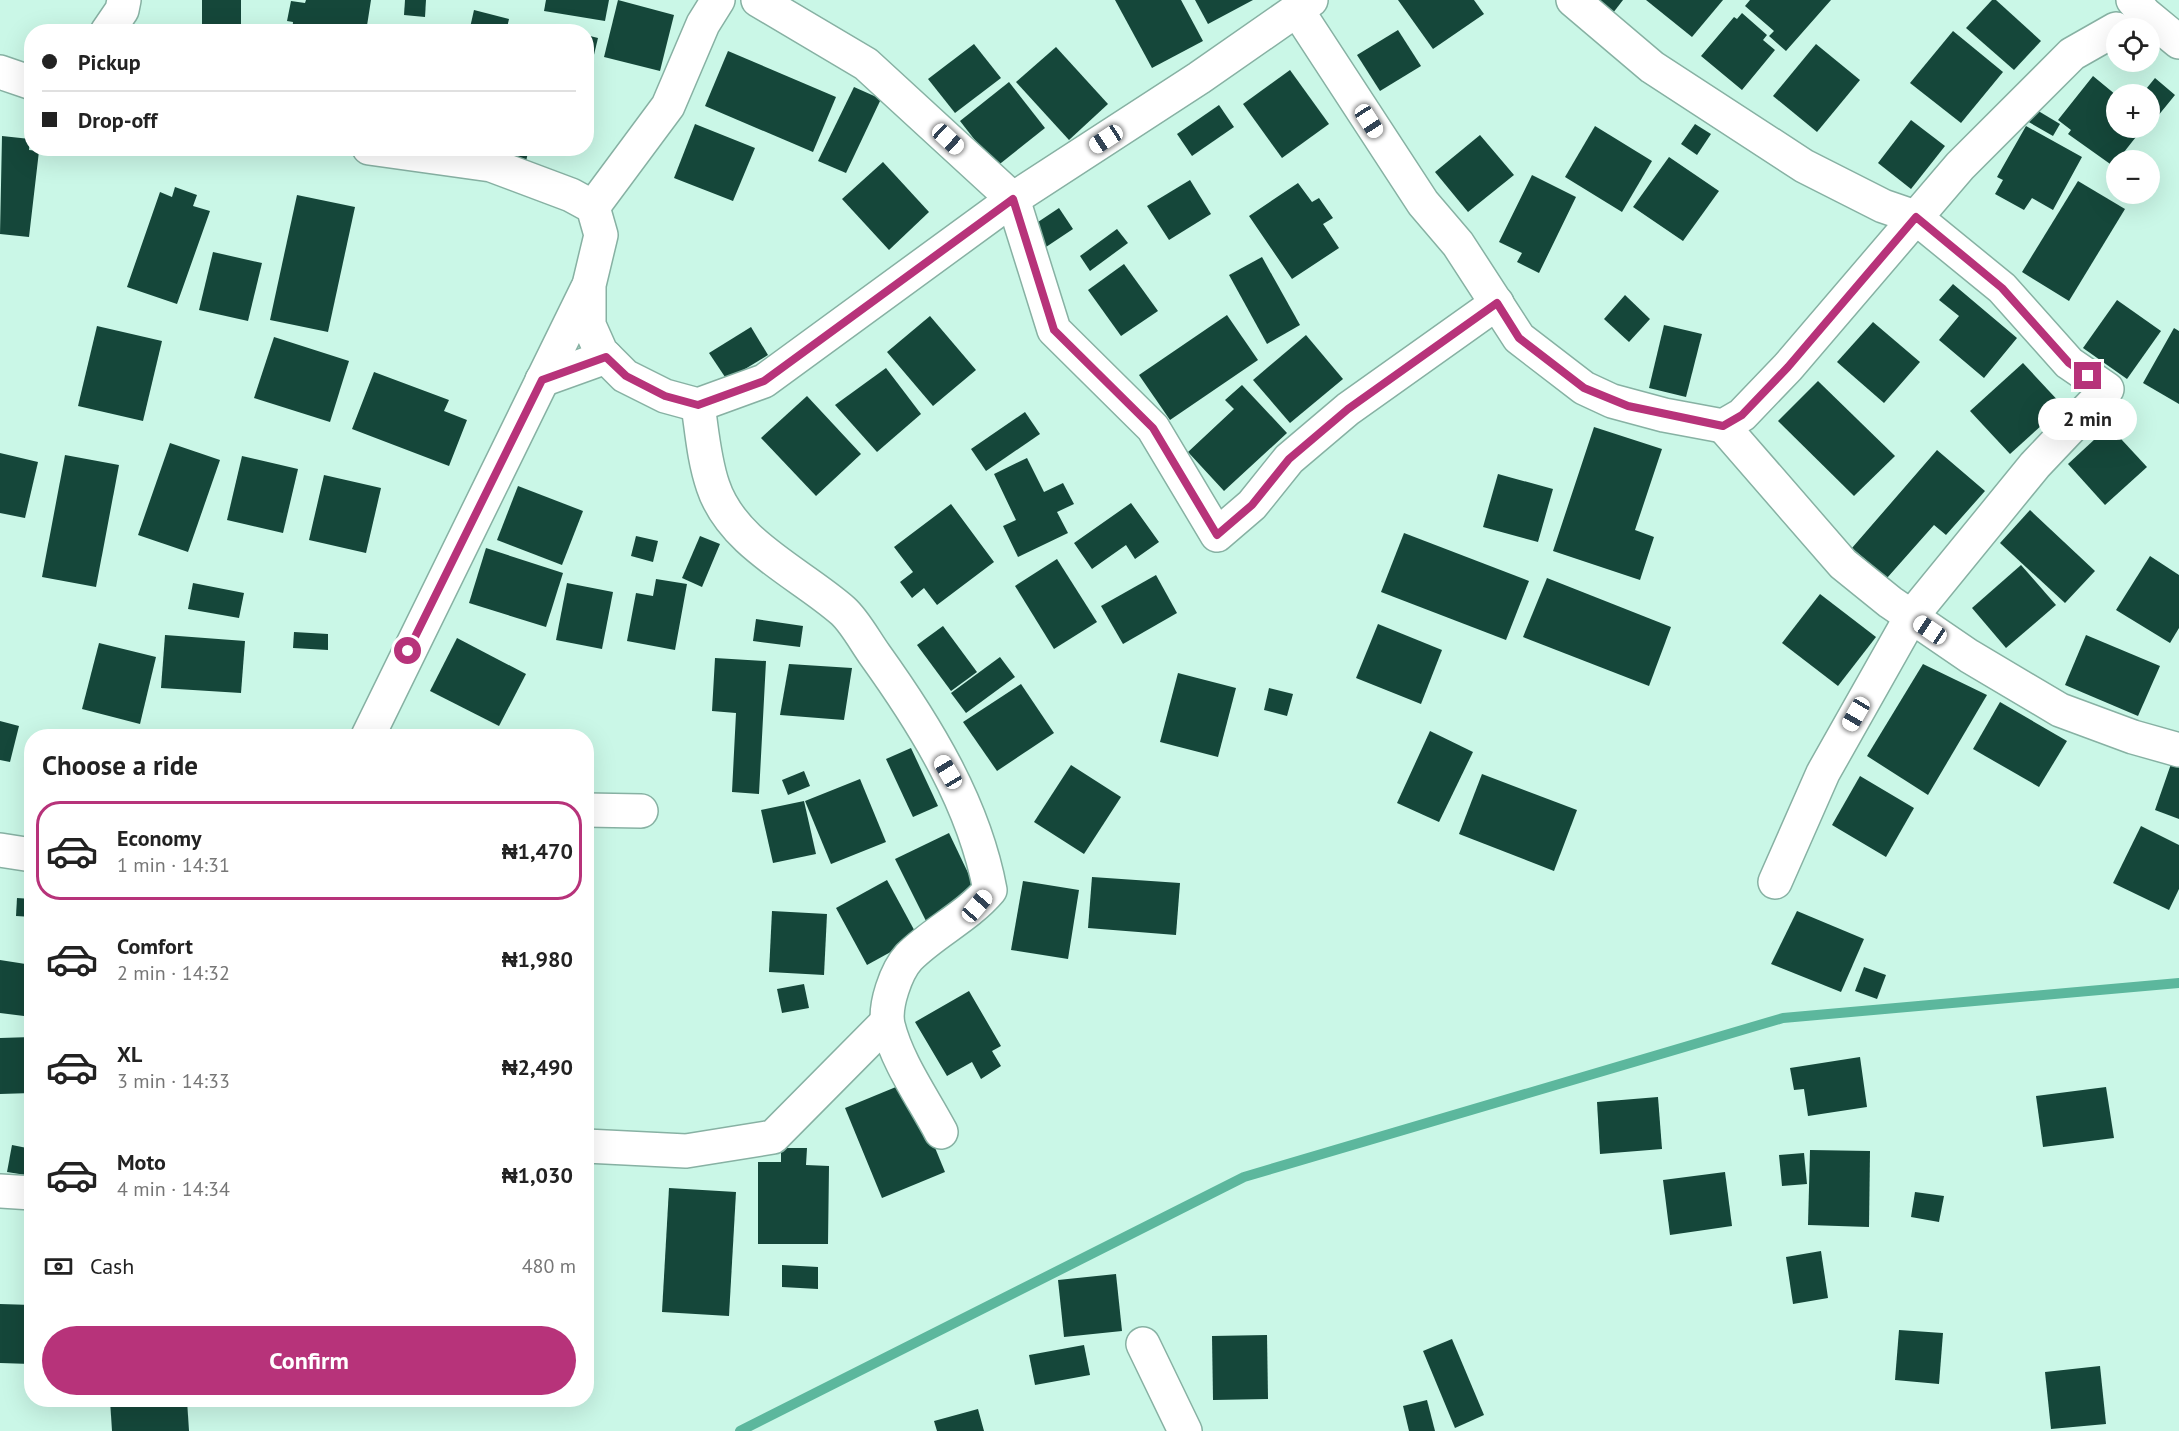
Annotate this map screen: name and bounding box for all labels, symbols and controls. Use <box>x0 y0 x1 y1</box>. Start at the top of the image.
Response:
map controls <box>2106 18 2160 204</box>
button: locate <box>2106 18 2160 72</box>
text: Pickup <box>78 48 141 76</box>
button: + <box>2106 84 2160 138</box>
car <box>1352 101 1386 141</box>
text: Drop-off <box>78 106 157 134</box>
car <box>929 120 967 158</box>
car <box>1086 122 1126 156</box>
button: − <box>2106 150 2160 204</box>
route end <box>2074 362 2101 389</box>
callout: 2 min <box>2038 397 2138 439</box>
text: 2 min <box>2063 406 2112 432</box>
car <box>1910 612 1950 648</box>
route start <box>394 637 421 664</box>
car <box>1839 694 1873 734</box>
text: Choose a ride <box>42 748 198 782</box>
car <box>931 752 965 792</box>
icon: car <box>45 824 99 878</box>
text: Economy <box>117 824 201 852</box>
text: ₦1,470 <box>502 837 573 865</box>
text: 1 min · 14:31 <box>117 852 230 878</box>
car <box>958 887 996 925</box>
icon: car <box>45 932 99 986</box>
text: Comfort <box>117 932 193 960</box>
text: ₦1,980 <box>502 945 573 973</box>
text: 2 min · 14:32 <box>117 960 230 986</box>
icon: car <box>45 1040 99 1094</box>
text: XL <box>117 1040 142 1068</box>
text: ₦2,490 <box>502 1053 573 1081</box>
text: 3 min · 14:33 <box>117 1068 230 1094</box>
icon: car <box>45 1148 99 1202</box>
text: Moto <box>117 1148 166 1176</box>
text: ₦1,030 <box>502 1161 573 1189</box>
text: 4 min · 14:34 <box>117 1176 230 1202</box>
icon: cash <box>42 1250 75 1283</box>
text: Cash <box>90 1252 134 1280</box>
text: 480 m <box>522 1253 576 1279</box>
button: Confirm <box>42 1326 576 1395</box>

